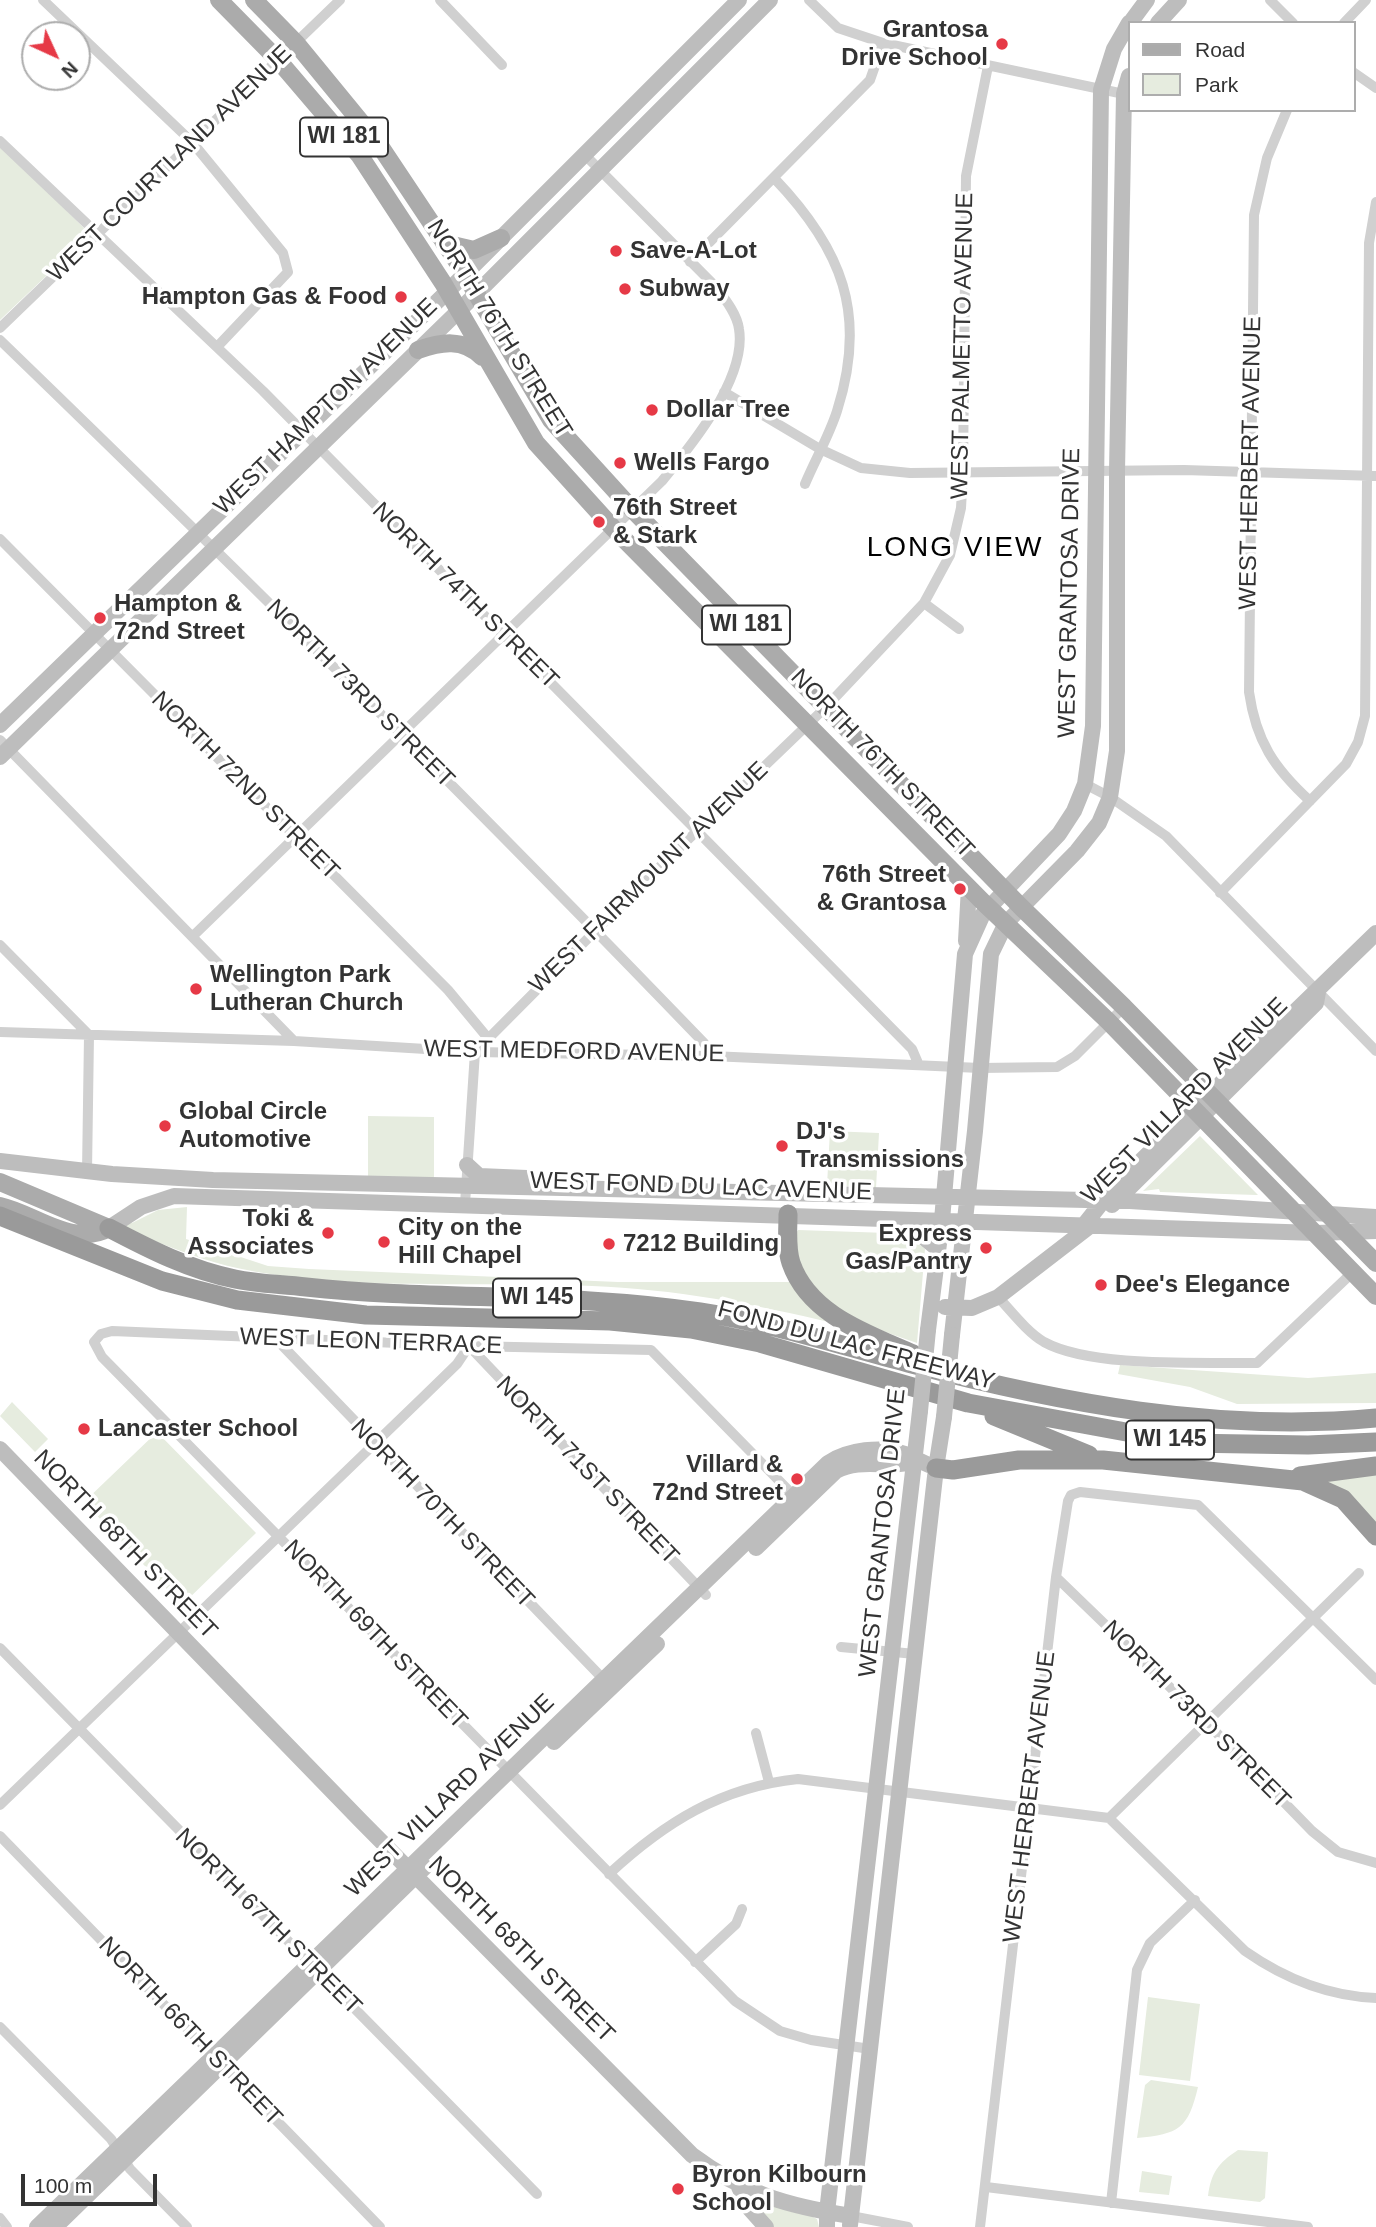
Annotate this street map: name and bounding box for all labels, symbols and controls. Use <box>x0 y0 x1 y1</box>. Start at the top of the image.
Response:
place label: Grantosa Drive School <box>841 16 988 72</box>
north arrow <box>21 21 91 91</box>
legend <box>1128 21 1355 112</box>
marker: Grantosa Drive School <box>994 36 1010 52</box>
text: Road <box>1195 38 1245 61</box>
street label: WEST COURTLAND AVENUE <box>42 40 298 288</box>
text: Park <box>1195 73 1238 96</box>
road number: WI 181 <box>300 118 388 156</box>
street label: WEST PALMETTO AVENUE <box>946 192 980 500</box>
street label: NORTH 76TH STREET <box>420 215 578 443</box>
place label: Save-A-Lot <box>630 237 757 265</box>
marker: Save-A-Lot <box>608 243 624 259</box>
place label: Subway <box>639 275 730 303</box>
marker: Subway <box>617 281 633 297</box>
place label: Hampton Gas & Food <box>142 283 387 311</box>
marker: Hampton Gas & Food <box>393 289 409 305</box>
street label: WEST HAMPTON AVENUE <box>208 293 444 521</box>
street label: WEST HERBERT AVENUE <box>1234 316 1268 610</box>
place label: Dollar Tree <box>666 396 790 424</box>
marker: Dollar Tree <box>644 402 660 418</box>
street label: WEST GRANTOSA DRIVE <box>1053 448 1087 738</box>
place label: Wells Fargo <box>634 449 770 477</box>
marker: Wells Fargo <box>612 455 628 471</box>
place label: 76th Street & Stark <box>613 494 737 550</box>
street label: NORTH 74TH STREET <box>366 497 564 695</box>
marker: 76th Street & Stark <box>591 514 607 530</box>
district label: LONG VIEW <box>868 531 1042 565</box>
place label: Hampton & 72nd Street <box>114 590 245 646</box>
street label: NORTH 73RD STREET <box>260 594 460 794</box>
road number: WI 181 <box>702 606 790 645</box>
marker: Hampton & 72nd Street <box>92 610 108 626</box>
street label: NORTH 76TH STREET <box>784 664 980 864</box>
street label: NORTH 72ND STREET <box>145 686 345 886</box>
street label: WEST FAIRMOUNT AVENUE <box>524 756 774 1000</box>
place label: 76th Street & Grantosa <box>817 861 946 917</box>
marker: 76th Street & Grantosa <box>952 881 968 897</box>
place label: Wellington Park Lutheran Church <box>210 961 403 1017</box>
marker: Wellington Park Lutheran Church <box>188 981 204 997</box>
street label: WEST VILLARD AVENUE <box>1076 992 1294 1210</box>
street label: WEST MEDFORD AVENUE <box>423 1035 725 1069</box>
place label: Global Circle Automotive <box>179 1098 327 1154</box>
marker: Global Circle Automotive <box>157 1118 173 1134</box>
place label: DJ's Transmissions <box>796 1118 964 1174</box>
marker: DJ's Transmissions <box>774 1138 790 1154</box>
street label: WEST FOND DU LAC AVENUE <box>529 1167 873 1207</box>
place label: Toki & Associates <box>187 1205 314 1261</box>
place label: City on the Hill Chapel <box>398 1214 522 1270</box>
place label: Express Gas/Pantry <box>845 1220 972 1276</box>
marker: Toki & Associates <box>320 1225 336 1241</box>
place label: 7212 Building <box>623 1230 779 1258</box>
marker: City on the Hill Chapel <box>376 1234 392 1250</box>
marker: 7212 Building <box>601 1236 617 1252</box>
marker: Express Gas/Pantry <box>978 1240 994 1256</box>
place label: Dee's Elegance <box>1115 1271 1290 1299</box>
marker: Dee's Elegance <box>1093 1277 1109 1293</box>
road number: WI 145 <box>493 1278 581 1317</box>
street label: FOND DU LAC FREEWAY <box>714 1295 998 1397</box>
street label: WEST LEON TERRACE <box>239 1323 503 1361</box>
street label: NORTH 71ST STREET <box>490 1371 684 1571</box>
street label: WEST GRANTOSA DRIVE <box>854 1387 912 1679</box>
street label: NORTH 70TH STREET <box>344 1414 540 1614</box>
place label: Lancaster School <box>98 1415 298 1443</box>
road number: WI 145 <box>1126 1420 1214 1460</box>
marker: Lancaster School <box>76 1421 92 1437</box>
street label: NORTH 68TH STREET <box>27 1445 223 1645</box>
place label: Villard & 72nd Street <box>652 1451 783 1507</box>
marker: Villard & 72nd Street <box>789 1471 805 1487</box>
street label: NORTH 69TH STREET <box>277 1535 473 1735</box>
street label: NORTH 73RD STREET <box>1096 1615 1296 1815</box>
street label: WEST HERBERT AVENUE <box>998 1649 1062 1945</box>
street label: WEST VILLARD AVENUE <box>339 1689 561 1903</box>
street label: NORTH 67TH STREET <box>169 1823 367 2021</box>
street label: NORTH 68TH STREET <box>422 1851 620 2049</box>
street label: NORTH 66TH STREET <box>92 1932 288 2132</box>
scale bar <box>24 2160 161 2204</box>
place label: Byron Kilbourn School <box>692 2161 867 2217</box>
text: 100 m <box>34 2174 92 2197</box>
marker: Byron Kilbourn School <box>670 2181 686 2197</box>

